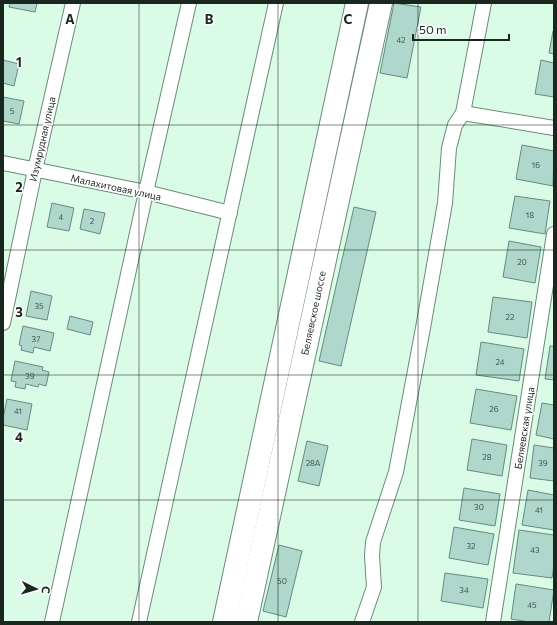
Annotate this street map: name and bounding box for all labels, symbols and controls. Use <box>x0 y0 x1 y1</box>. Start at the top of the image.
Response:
text: A <box>65 11 75 27</box>
text: B <box>205 11 214 27</box>
text: C <box>344 11 353 27</box>
scale bar <box>413 16 509 42</box>
text: 50 m <box>419 22 447 36</box>
house number: 42 <box>396 35 406 45</box>
text: 1 <box>16 54 22 70</box>
street label: Изумрудная улица <box>26 96 58 182</box>
house number: 5 <box>10 106 15 116</box>
house number: 16 <box>532 160 540 170</box>
street label: Малахитовая улица <box>70 172 162 202</box>
text: 2 <box>15 179 23 195</box>
house number: 18 <box>526 210 534 220</box>
house number: 4 <box>59 212 64 222</box>
house number: 2 <box>90 216 95 226</box>
house number: 20 <box>517 257 527 267</box>
street label: Беляевское шоссе <box>298 270 328 356</box>
house number: 35 <box>34 301 44 311</box>
text: 3 <box>15 304 23 320</box>
house number: 22 <box>506 312 515 322</box>
house number: 37 <box>32 334 40 344</box>
house number: 24 <box>495 357 505 367</box>
house number: 39 <box>25 371 35 381</box>
street label: Беляевская улица <box>512 386 536 470</box>
house number: 26 <box>489 404 499 414</box>
house number: 41 <box>14 406 22 416</box>
text: 4 <box>15 429 23 445</box>
house number: 28 <box>482 452 492 462</box>
house number: 28А <box>306 458 321 468</box>
house number: 39 <box>538 458 548 468</box>
house number: 30 <box>474 502 484 512</box>
house number: 41 <box>535 505 543 515</box>
house number: 32 <box>467 541 476 551</box>
house number: 43 <box>530 545 540 555</box>
north arrow <box>16 569 56 609</box>
house number: 50 <box>277 576 287 586</box>
house number: 34 <box>459 585 469 595</box>
text: С <box>40 586 53 595</box>
house number: 45 <box>527 600 537 610</box>

